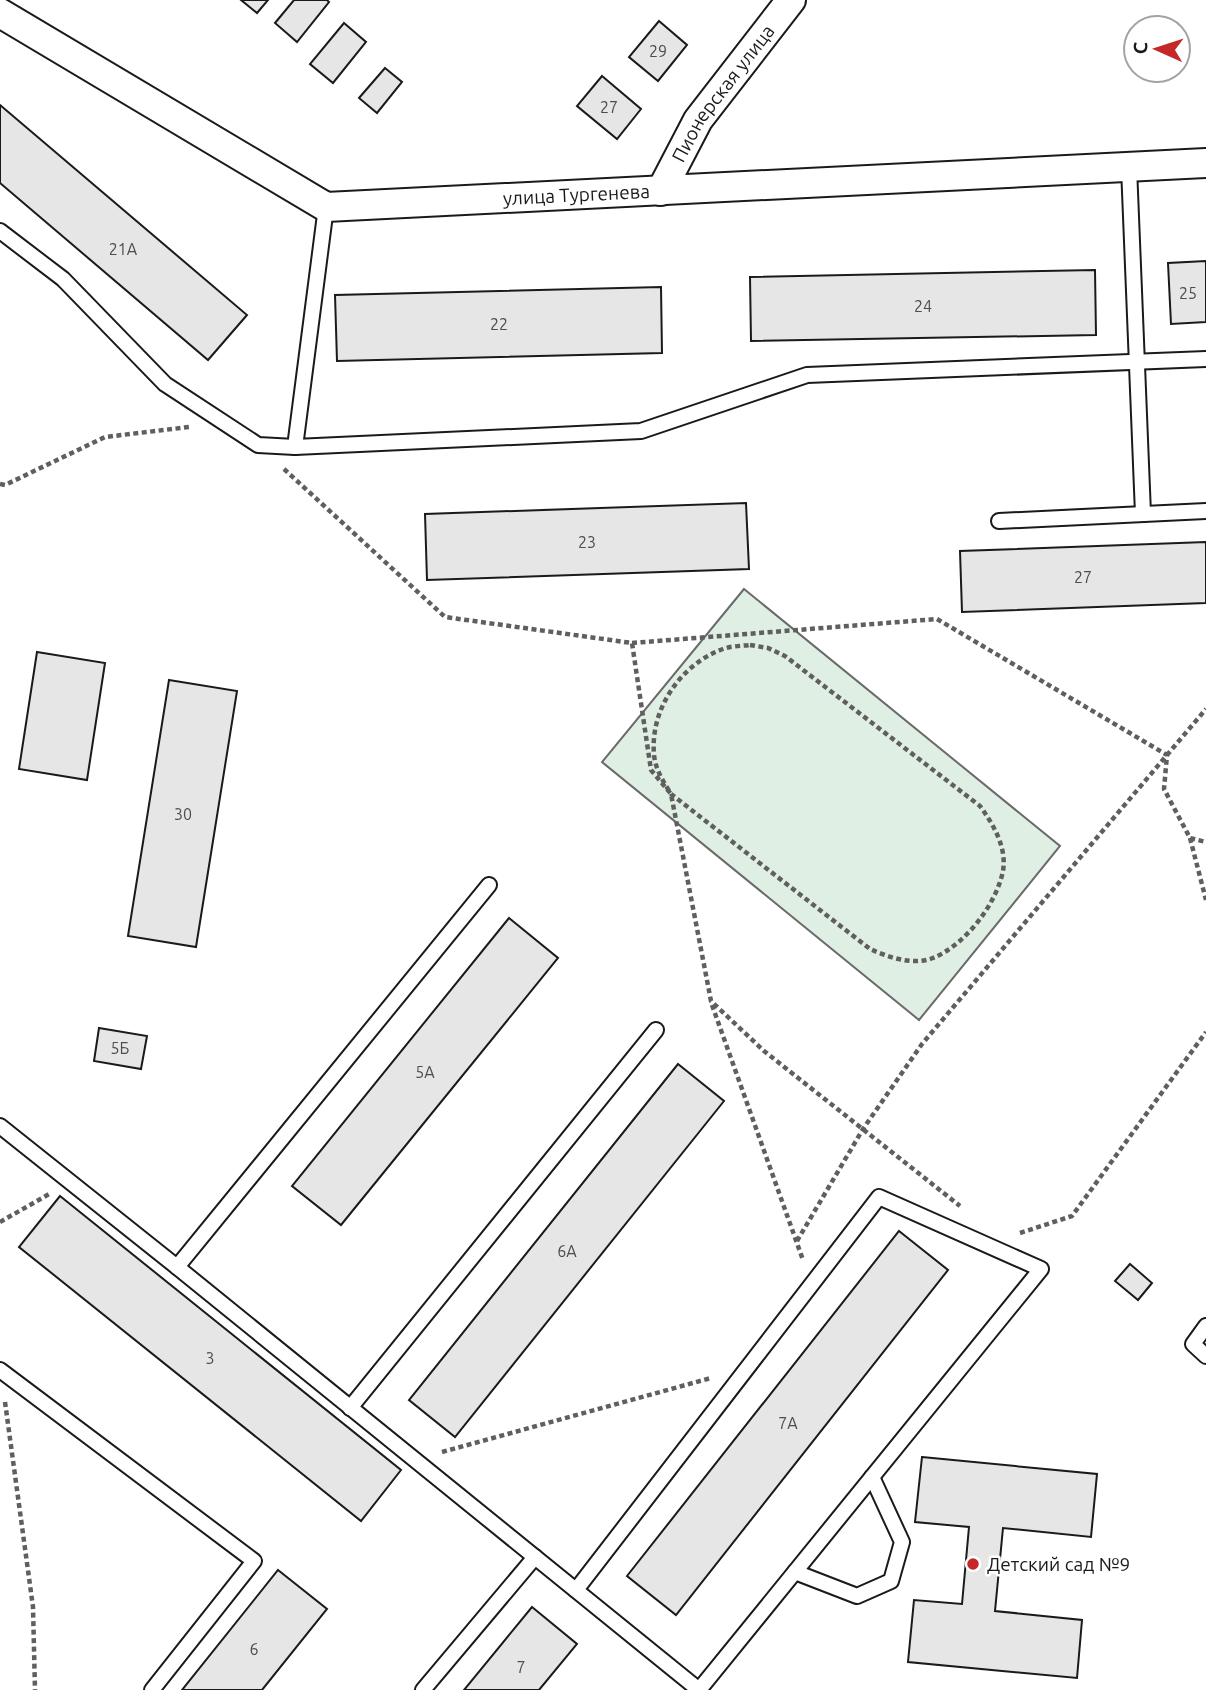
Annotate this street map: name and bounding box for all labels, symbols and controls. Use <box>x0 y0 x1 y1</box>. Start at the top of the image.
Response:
north arrow <box>1122 14 1192 84</box>
street label: Пионерская улица <box>667 20 779 166</box>
text: С <box>1129 41 1151 55</box>
house number: 29 <box>649 42 667 60</box>
house number: 27 <box>600 98 618 116</box>
street label: улица Тургенева <box>502 180 650 209</box>
house number: 21А <box>109 240 138 258</box>
house number: 25 <box>1179 284 1197 302</box>
house number: 24 <box>914 297 932 315</box>
house number: 22 <box>490 315 508 333</box>
house number: 23 <box>578 533 596 551</box>
house number: 27 <box>1074 568 1092 586</box>
house number: 30 <box>174 805 192 823</box>
house number: 5Б <box>111 1039 130 1057</box>
house number: 5А <box>415 1063 435 1081</box>
house number: 6А <box>557 1242 577 1260</box>
house number: 3 <box>205 1349 215 1367</box>
house number: 7А <box>778 1414 798 1432</box>
place label: Детский сад №9 <box>987 1553 1130 1575</box>
marker: Детский сад №9 <box>965 1556 981 1572</box>
house number: 6 <box>249 1640 259 1658</box>
house number: 7 <box>516 1658 526 1676</box>

